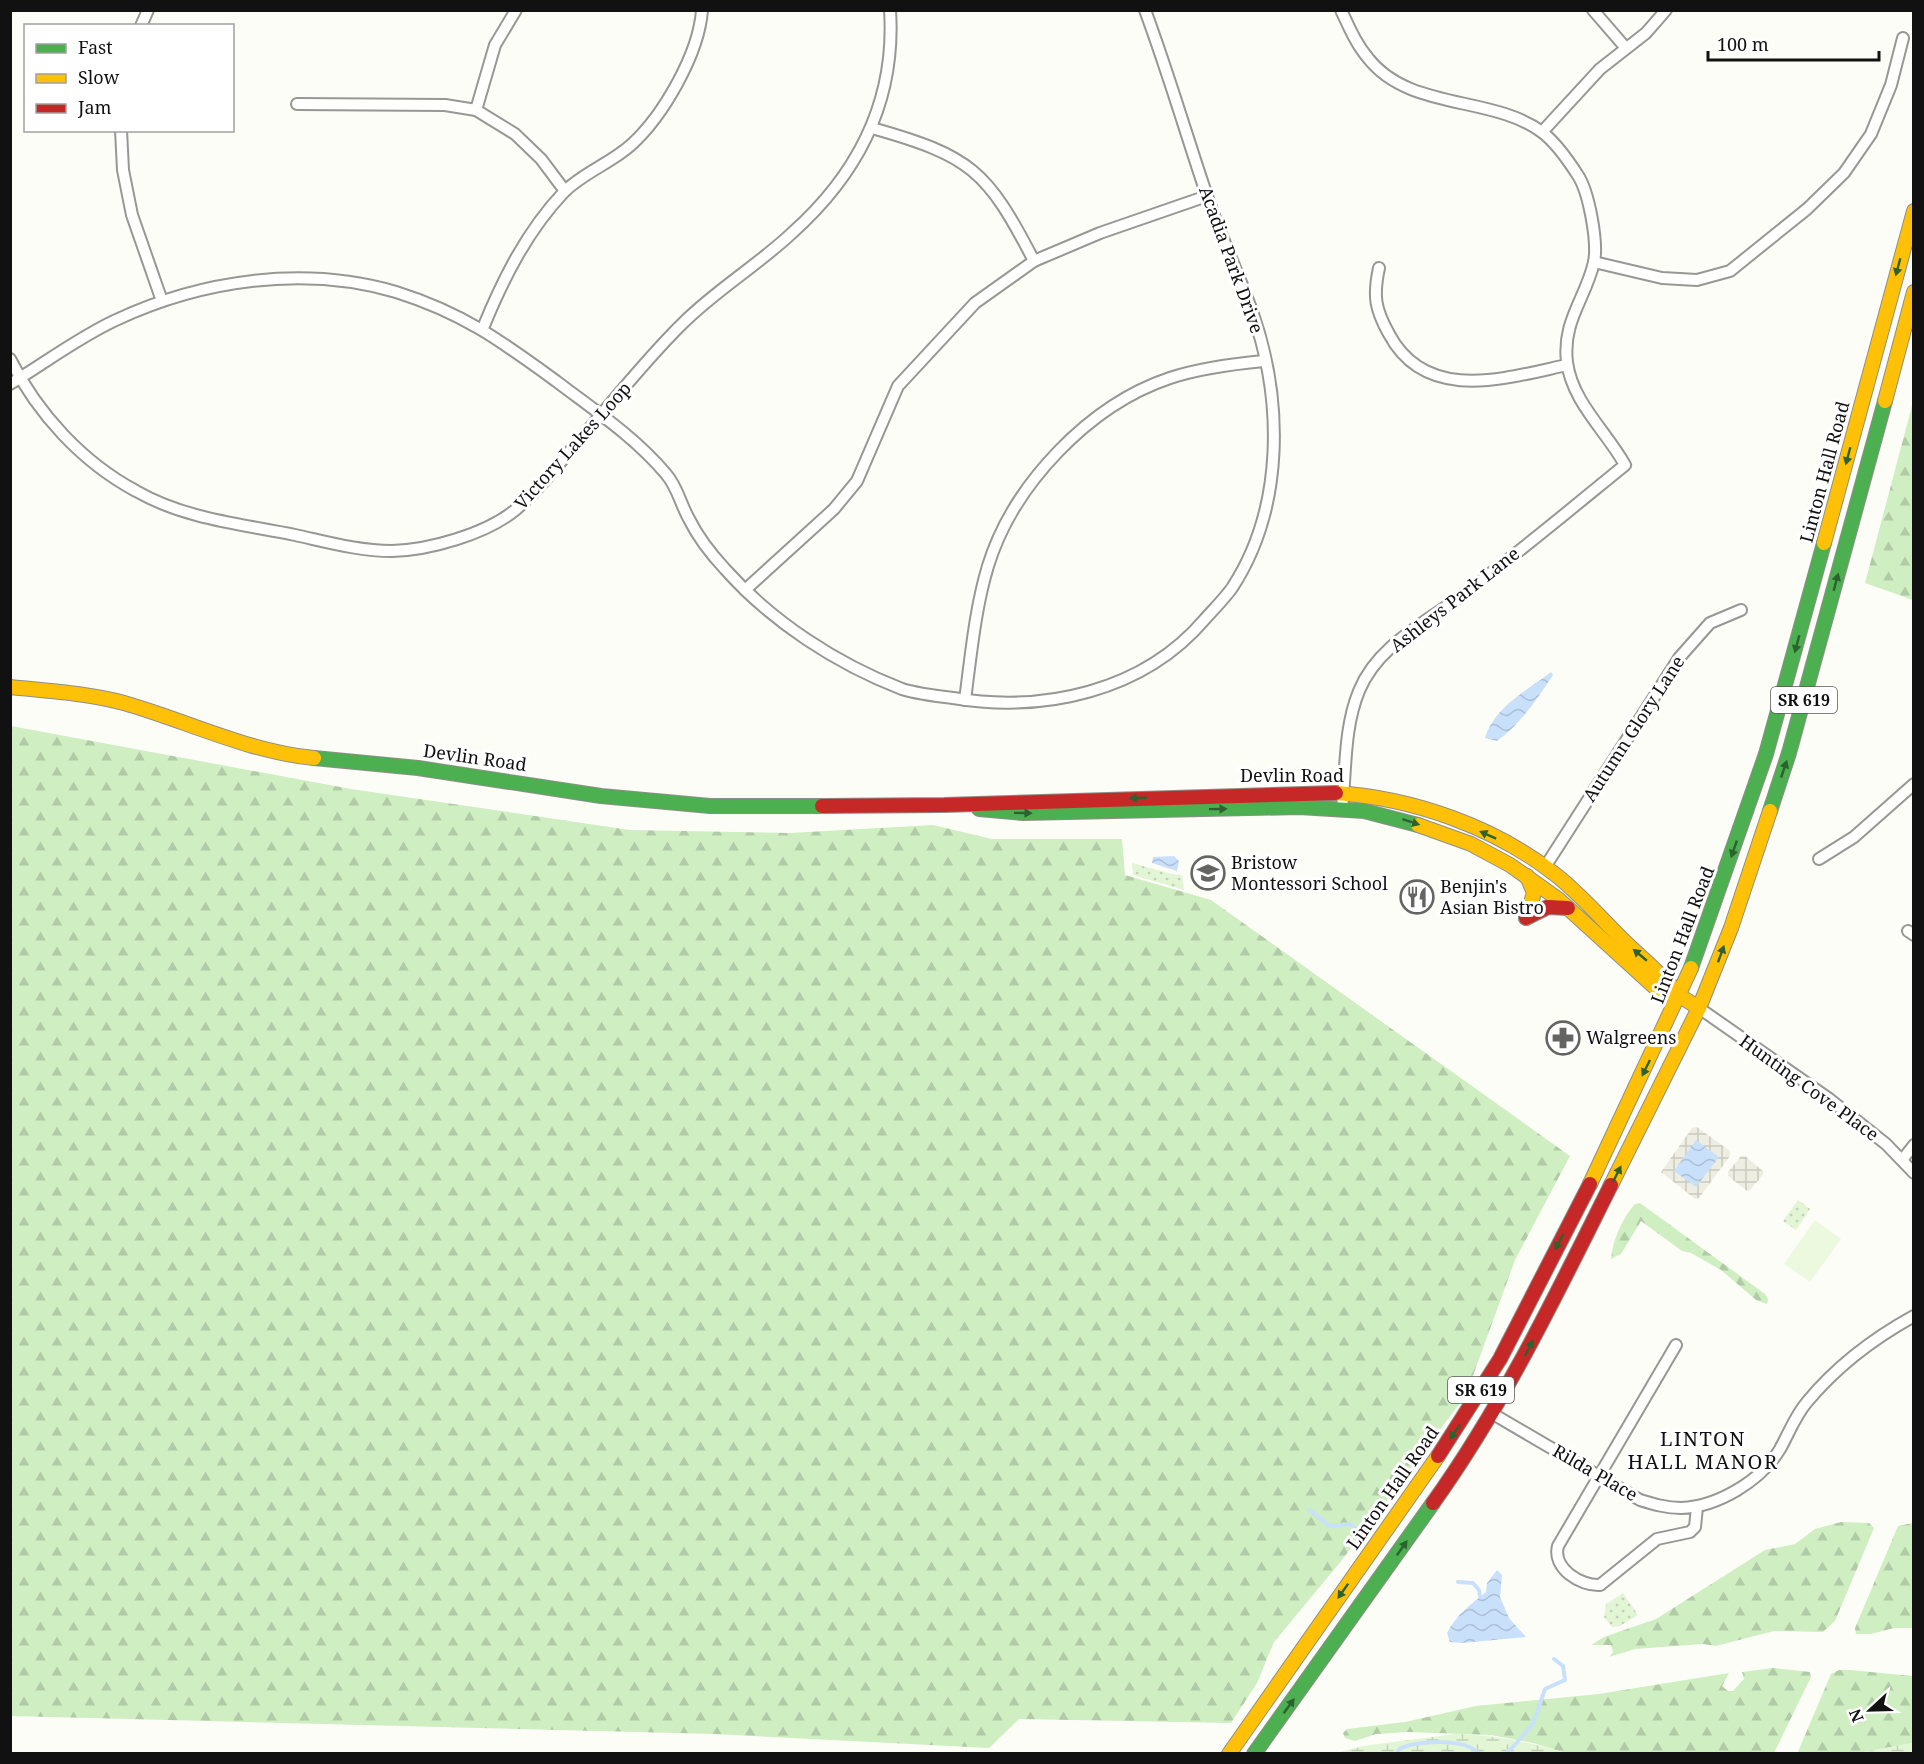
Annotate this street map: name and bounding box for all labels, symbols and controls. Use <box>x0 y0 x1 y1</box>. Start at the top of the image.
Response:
legend <box>24 24 234 132</box>
scale bar <box>1708 24 1879 62</box>
text: 100 m <box>1717 32 1769 56</box>
text: Fast <box>78 35 113 59</box>
text: Slow <box>78 65 120 89</box>
text: Jam <box>77 95 112 119</box>
street label: Acadia Park Drive <box>1194 183 1270 337</box>
one-way arrow <box>1893 258 1903 276</box>
street label: Victory Lakes Loop <box>509 376 636 514</box>
street label: Linton Hall Road <box>1794 398 1854 545</box>
one-way arrow <box>1843 447 1852 465</box>
street label: Ashleys Park Lane <box>1385 541 1524 657</box>
one-way arrow <box>1831 572 1841 591</box>
one-way arrow <box>1792 635 1801 653</box>
street label: Autumn Glory Lane <box>1577 651 1689 806</box>
road number: SR 619 <box>1771 687 1837 713</box>
street label: Devlin Road <box>422 738 528 776</box>
one-way arrow <box>1779 760 1789 778</box>
street label: Devlin Road <box>1240 763 1344 787</box>
one-way arrow <box>1128 794 1147 803</box>
one-way arrow <box>1208 805 1227 814</box>
one-way arrow <box>1013 808 1032 817</box>
one-way arrow <box>1402 818 1420 827</box>
one-way arrow <box>1478 830 1496 840</box>
one-way arrow <box>1729 841 1738 859</box>
place label: Bristow Montessori School <box>1231 850 1388 895</box>
school or university icon: Bristow Montessori School <box>1190 855 1226 891</box>
street label: Linton Hall Road <box>1645 863 1719 1007</box>
place label: Benjin's Asian Bistro <box>1440 874 1544 919</box>
restaurant icon: Benjin's Asian Bistro <box>1399 879 1435 915</box>
one-way arrow <box>1717 945 1726 963</box>
one-way arrow <box>1633 949 1648 962</box>
pharmacy icon: Walgreens <box>1545 1020 1581 1056</box>
place label: Walgreens <box>1586 1025 1676 1049</box>
street label: Hunting Cove Place <box>1735 1029 1884 1146</box>
one-way arrow <box>1642 1060 1651 1077</box>
one-way arrow <box>1613 1166 1622 1183</box>
one-way arrow <box>1554 1234 1563 1251</box>
one-way arrow <box>1524 1339 1534 1356</box>
road number: SR 619 <box>1448 1377 1514 1403</box>
street label: Linton Hall Road <box>1341 1421 1444 1554</box>
one-way arrow <box>1449 1423 1461 1439</box>
district label: LINTON HALL MANOR <box>1627 1425 1779 1475</box>
street label: Rilda Place <box>1549 1438 1642 1506</box>
one-way arrow <box>1396 1540 1408 1556</box>
one-way arrow <box>1337 1583 1349 1599</box>
north arrow <box>1840 1680 1900 1740</box>
one-way arrow <box>1282 1699 1294 1714</box>
text: N <box>1843 1705 1869 1726</box>

